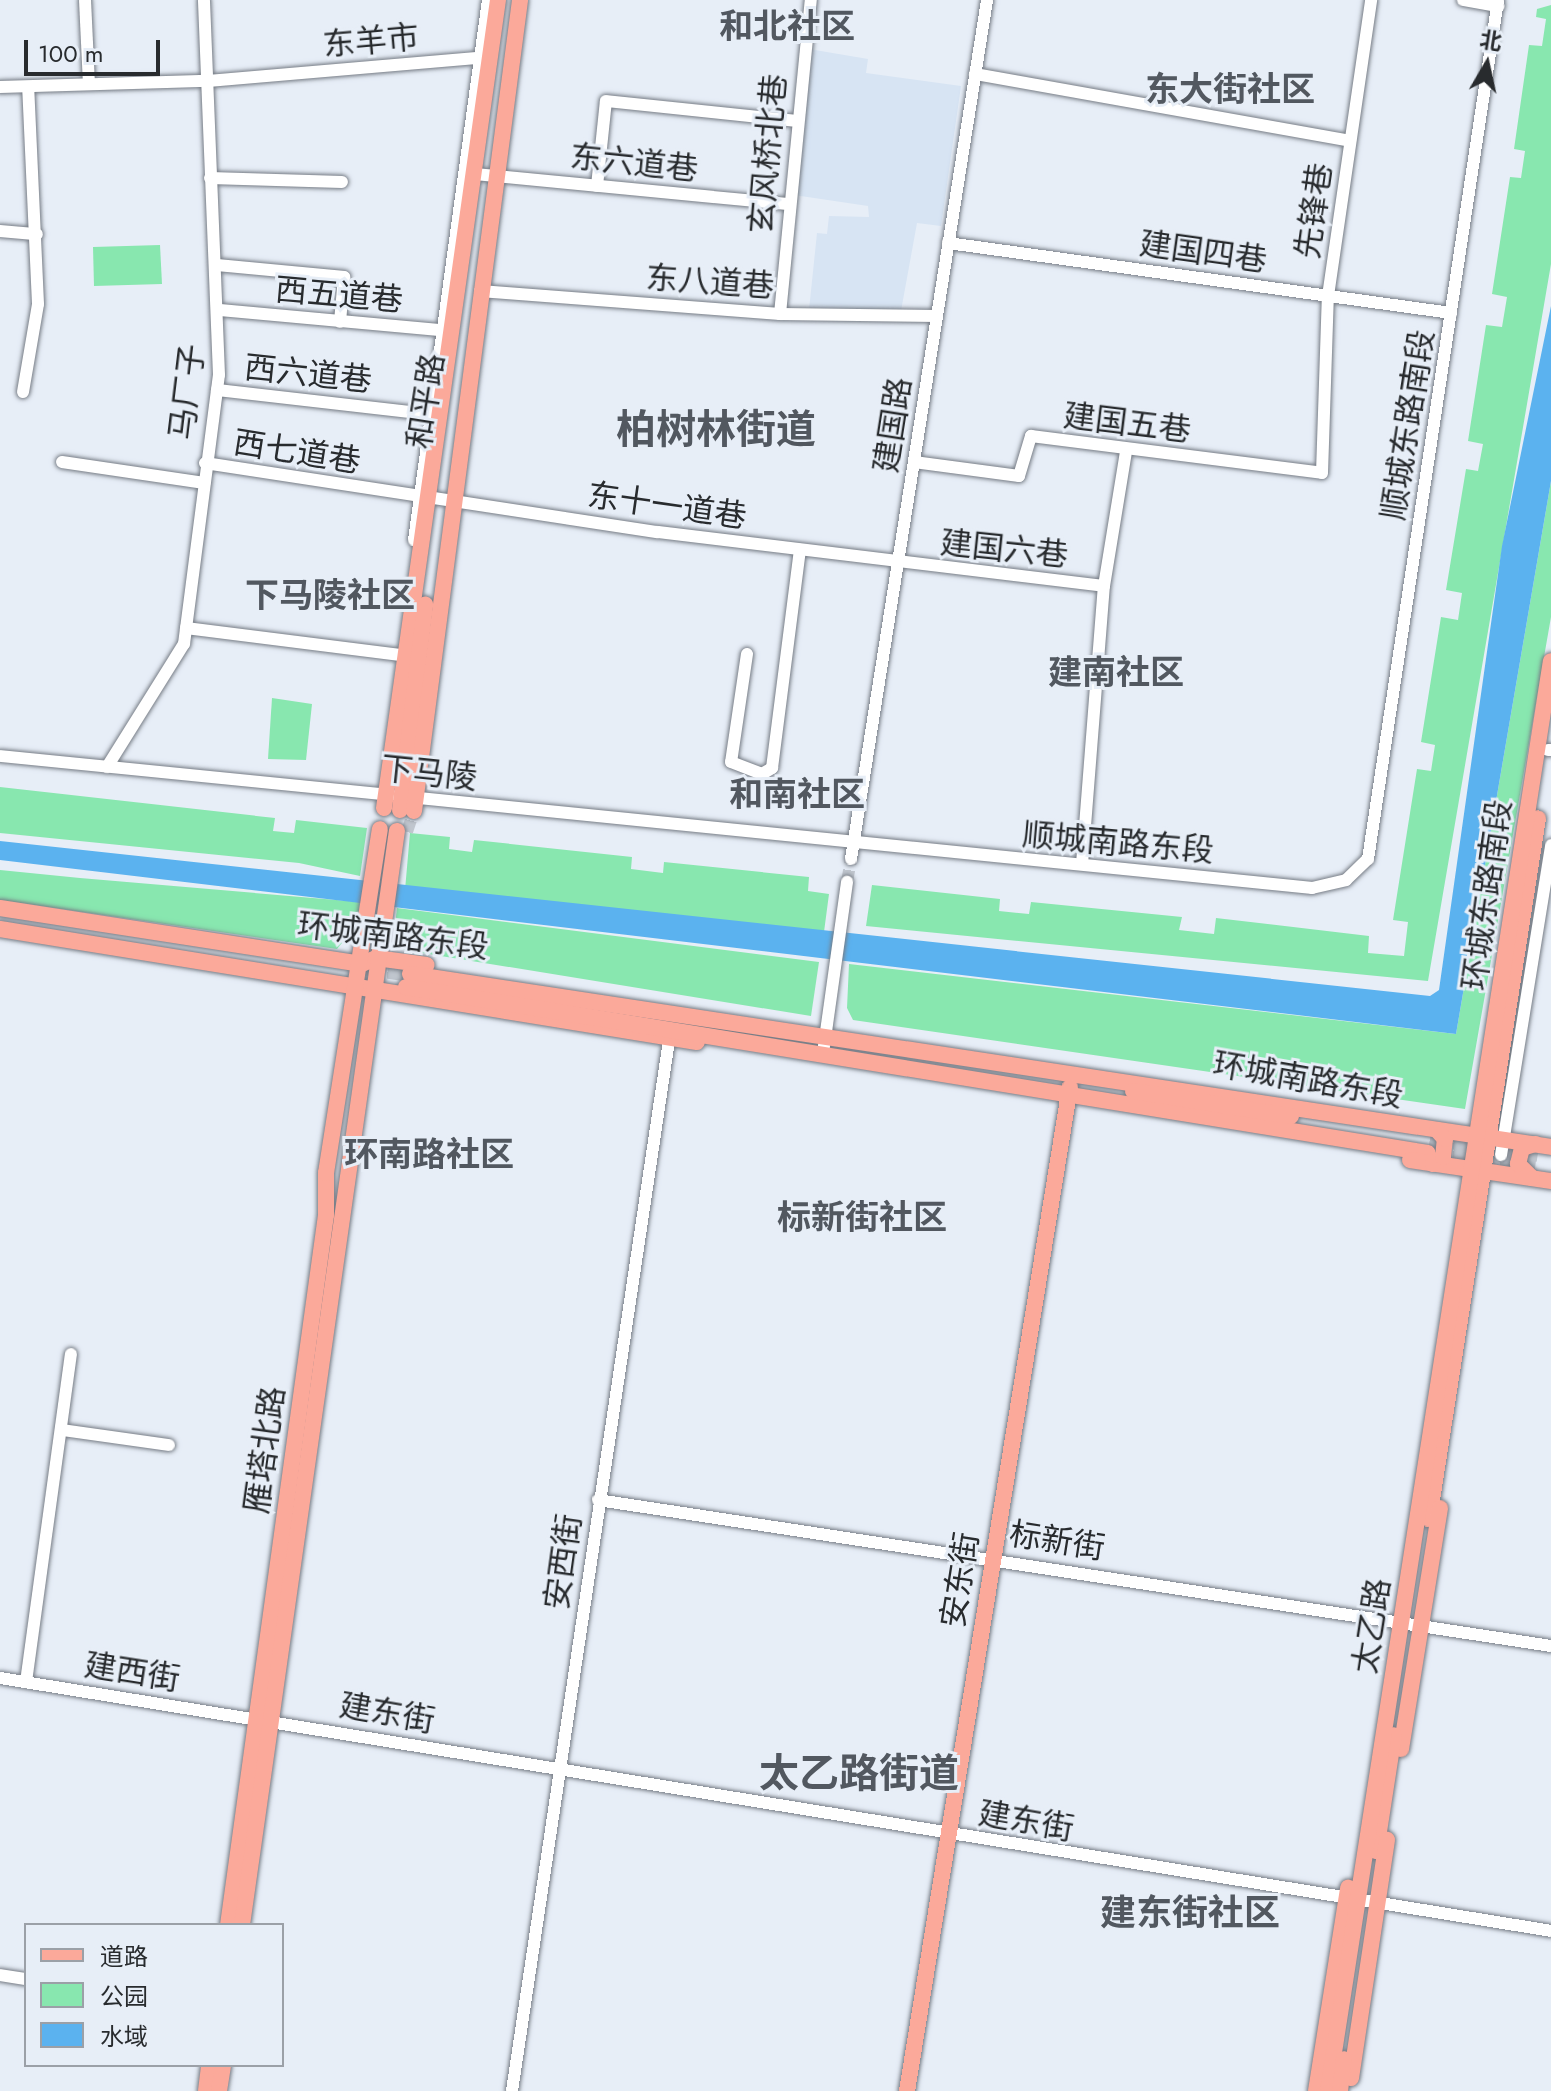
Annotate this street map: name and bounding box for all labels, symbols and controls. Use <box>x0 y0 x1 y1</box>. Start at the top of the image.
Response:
district label: 和北社区 <box>719 7 855 47</box>
street label: 东羊市 <box>322 18 420 64</box>
text: 北 <box>1477 23 1504 58</box>
scale bar <box>28 24 164 74</box>
north arrow <box>1447 24 1527 104</box>
text: 100 m <box>38 36 104 71</box>
district label: 东大街社区 <box>1145 70 1315 110</box>
street label: 玄风桥北巷 <box>742 73 794 235</box>
street label: 东六道巷 <box>568 137 700 189</box>
street label: 先锋巷 <box>1288 161 1340 261</box>
street label: 建国四巷 <box>1137 224 1269 280</box>
street label: 东八道巷 <box>645 258 775 306</box>
street label: 西五道巷 <box>274 270 404 320</box>
street label: 顺城东路南段 <box>1374 327 1442 523</box>
street label: 马厂子 <box>162 342 212 442</box>
street label: 西六道巷 <box>242 348 374 400</box>
street label: 和平路 <box>400 351 452 451</box>
street label: 建国路 <box>867 375 919 475</box>
street label: 建国五巷 <box>1061 396 1193 450</box>
district label: 柏树林街道 <box>616 405 816 453</box>
street label: 西七道巷 <box>231 423 363 481</box>
street label: 东十一道巷 <box>585 476 749 536</box>
street label: 建国六巷 <box>938 523 1070 575</box>
district label: 下马陵社区 <box>245 576 415 616</box>
district label: 建南社区 <box>1048 653 1184 693</box>
street label: 下马陵 <box>379 749 479 797</box>
district label: 和南社区 <box>729 775 865 815</box>
street label: 环城东路南段 <box>1455 797 1519 993</box>
street label: 顺城南路东段 <box>1021 816 1215 870</box>
street label: 环城南路东段 <box>295 905 491 967</box>
street label: 环城南路东段 <box>1210 1044 1406 1116</box>
district label: 环南路社区 <box>344 1135 514 1175</box>
district label: 标新街社区 <box>777 1198 947 1238</box>
street label: 雁塔北路 <box>237 1384 293 1516</box>
street label: 安西街 <box>537 1512 589 1612</box>
street label: 标新街 <box>1007 1515 1107 1567</box>
street label: 安东街 <box>934 1530 986 1630</box>
street label: 太乙路 <box>1346 1576 1398 1676</box>
street label: 建西街 <box>82 1646 182 1698</box>
street label: 建东街 <box>336 1686 438 1740</box>
district label: 太乙路街道 <box>759 1749 959 1797</box>
street label: 建东街 <box>975 1794 1077 1848</box>
district label: 建东街社区 <box>1100 1891 1280 1935</box>
legend <box>24 1923 284 2067</box>
text: 道路 <box>100 1939 148 1974</box>
text: 公园 <box>100 1979 148 2014</box>
text: 水域 <box>100 2019 148 2054</box>

